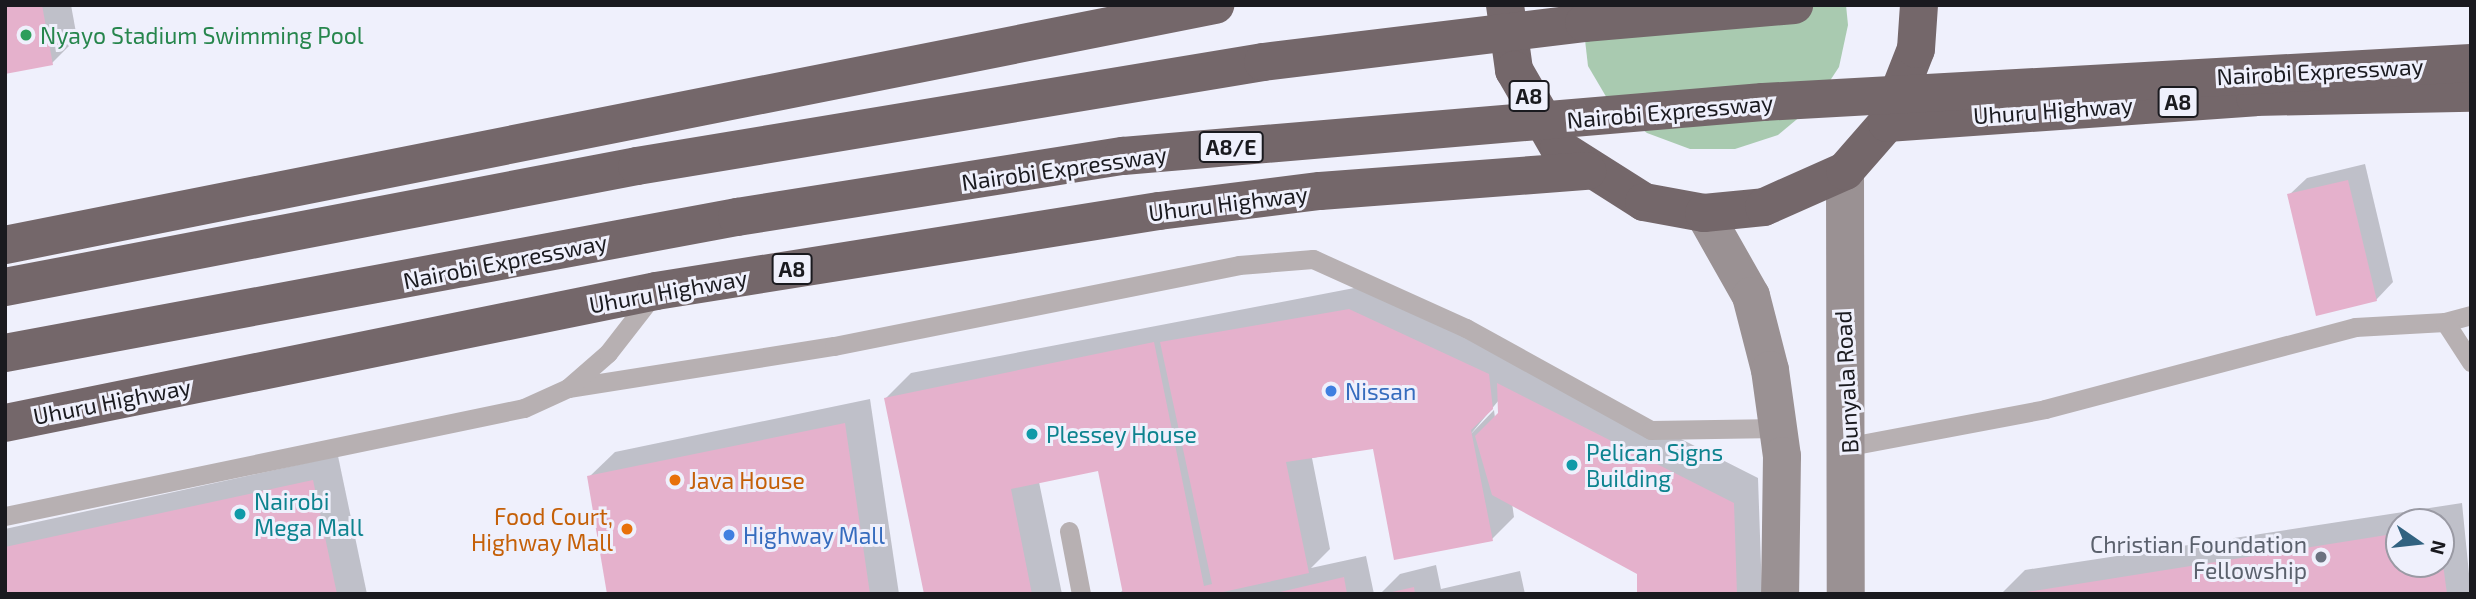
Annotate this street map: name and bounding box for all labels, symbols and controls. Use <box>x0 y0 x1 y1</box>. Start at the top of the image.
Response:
place label: Nyayo Stadium Swimming Pool <box>40 21 364 49</box>
marker: Nyayo Stadium Swimming Pool <box>18 27 34 43</box>
street label: Nairobi Expressway <box>2216 52 2424 90</box>
road number: A8 <box>1508 78 1550 114</box>
road number: A8 <box>2157 84 2199 119</box>
street label: Nairobi Expressway <box>1566 88 1774 134</box>
street label: Uhuru Highway <box>1972 91 2134 129</box>
road number: A8/E <box>1198 130 1264 164</box>
street label: Nairobi Expressway <box>960 140 1168 196</box>
street label: Uhuru Highway <box>1147 180 1309 226</box>
street label: Nairobi Expressway <box>401 228 609 294</box>
road number: A8 <box>771 252 813 286</box>
street label: Uhuru Highway <box>587 264 749 318</box>
street label: Bunyala Road <box>1828 310 1864 454</box>
street label: Uhuru Highway <box>31 372 193 430</box>
place label: Nissan <box>1345 377 1416 405</box>
marker: Nissan <box>1323 383 1339 399</box>
place label: Plessey House <box>1046 420 1197 448</box>
marker: Plessey House <box>1024 426 1040 442</box>
place label: Pelican Signs Building <box>1586 438 1723 492</box>
marker: Pelican Signs Building <box>1564 457 1580 473</box>
place label: Java House <box>689 466 805 494</box>
marker: Java House <box>667 472 683 488</box>
place label: Nairobi Mega Mall <box>254 487 363 541</box>
place label: Food Court, Highway Mall <box>470 502 613 556</box>
marker: Nairobi Mega Mall <box>232 506 248 522</box>
north arrow <box>2385 508 2455 578</box>
marker: Food Court, Highway Mall <box>619 521 635 537</box>
place label: Highway Mall <box>743 521 886 549</box>
marker: Highway Mall <box>721 527 737 543</box>
place label: Christian Foundation Fellowship <box>2090 530 2307 584</box>
text: N <box>2426 538 2452 557</box>
marker: Christian Foundation Fellowship <box>2313 549 2329 565</box>

